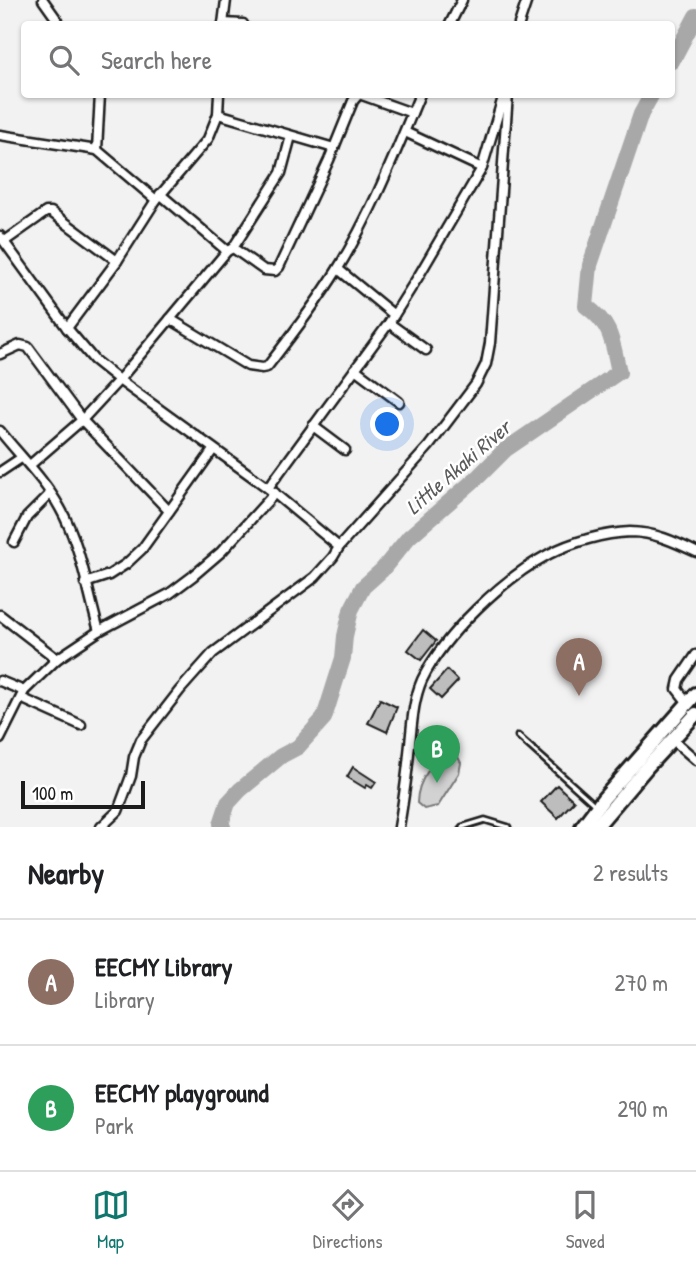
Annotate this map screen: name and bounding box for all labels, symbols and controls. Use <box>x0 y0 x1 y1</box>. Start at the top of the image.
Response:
search box <box>21 21 675 98</box>
icon: search <box>45 41 83 79</box>
text: Search here <box>101 42 212 77</box>
your location <box>370 407 404 441</box>
water label: Little Akaki River <box>399 411 519 521</box>
pin: A <box>556 638 602 696</box>
pin: B <box>414 725 460 783</box>
scale bar <box>21 778 145 810</box>
text: 100 m <box>32 780 73 806</box>
text: Nearby <box>28 853 104 893</box>
text: 2 results <box>593 857 668 888</box>
text: EECMY Library <box>95 949 233 984</box>
text: A <box>45 967 57 998</box>
text: 270 m <box>615 967 668 998</box>
text: Library <box>95 984 155 1015</box>
text: EECMY playground <box>95 1075 269 1110</box>
text: B <box>45 1093 57 1124</box>
text: 290 m <box>618 1093 668 1124</box>
text: Park <box>95 1110 133 1141</box>
tab: Map <box>92 1186 130 1254</box>
tab: Directions <box>313 1186 383 1254</box>
tab: Saved <box>566 1186 604 1254</box>

